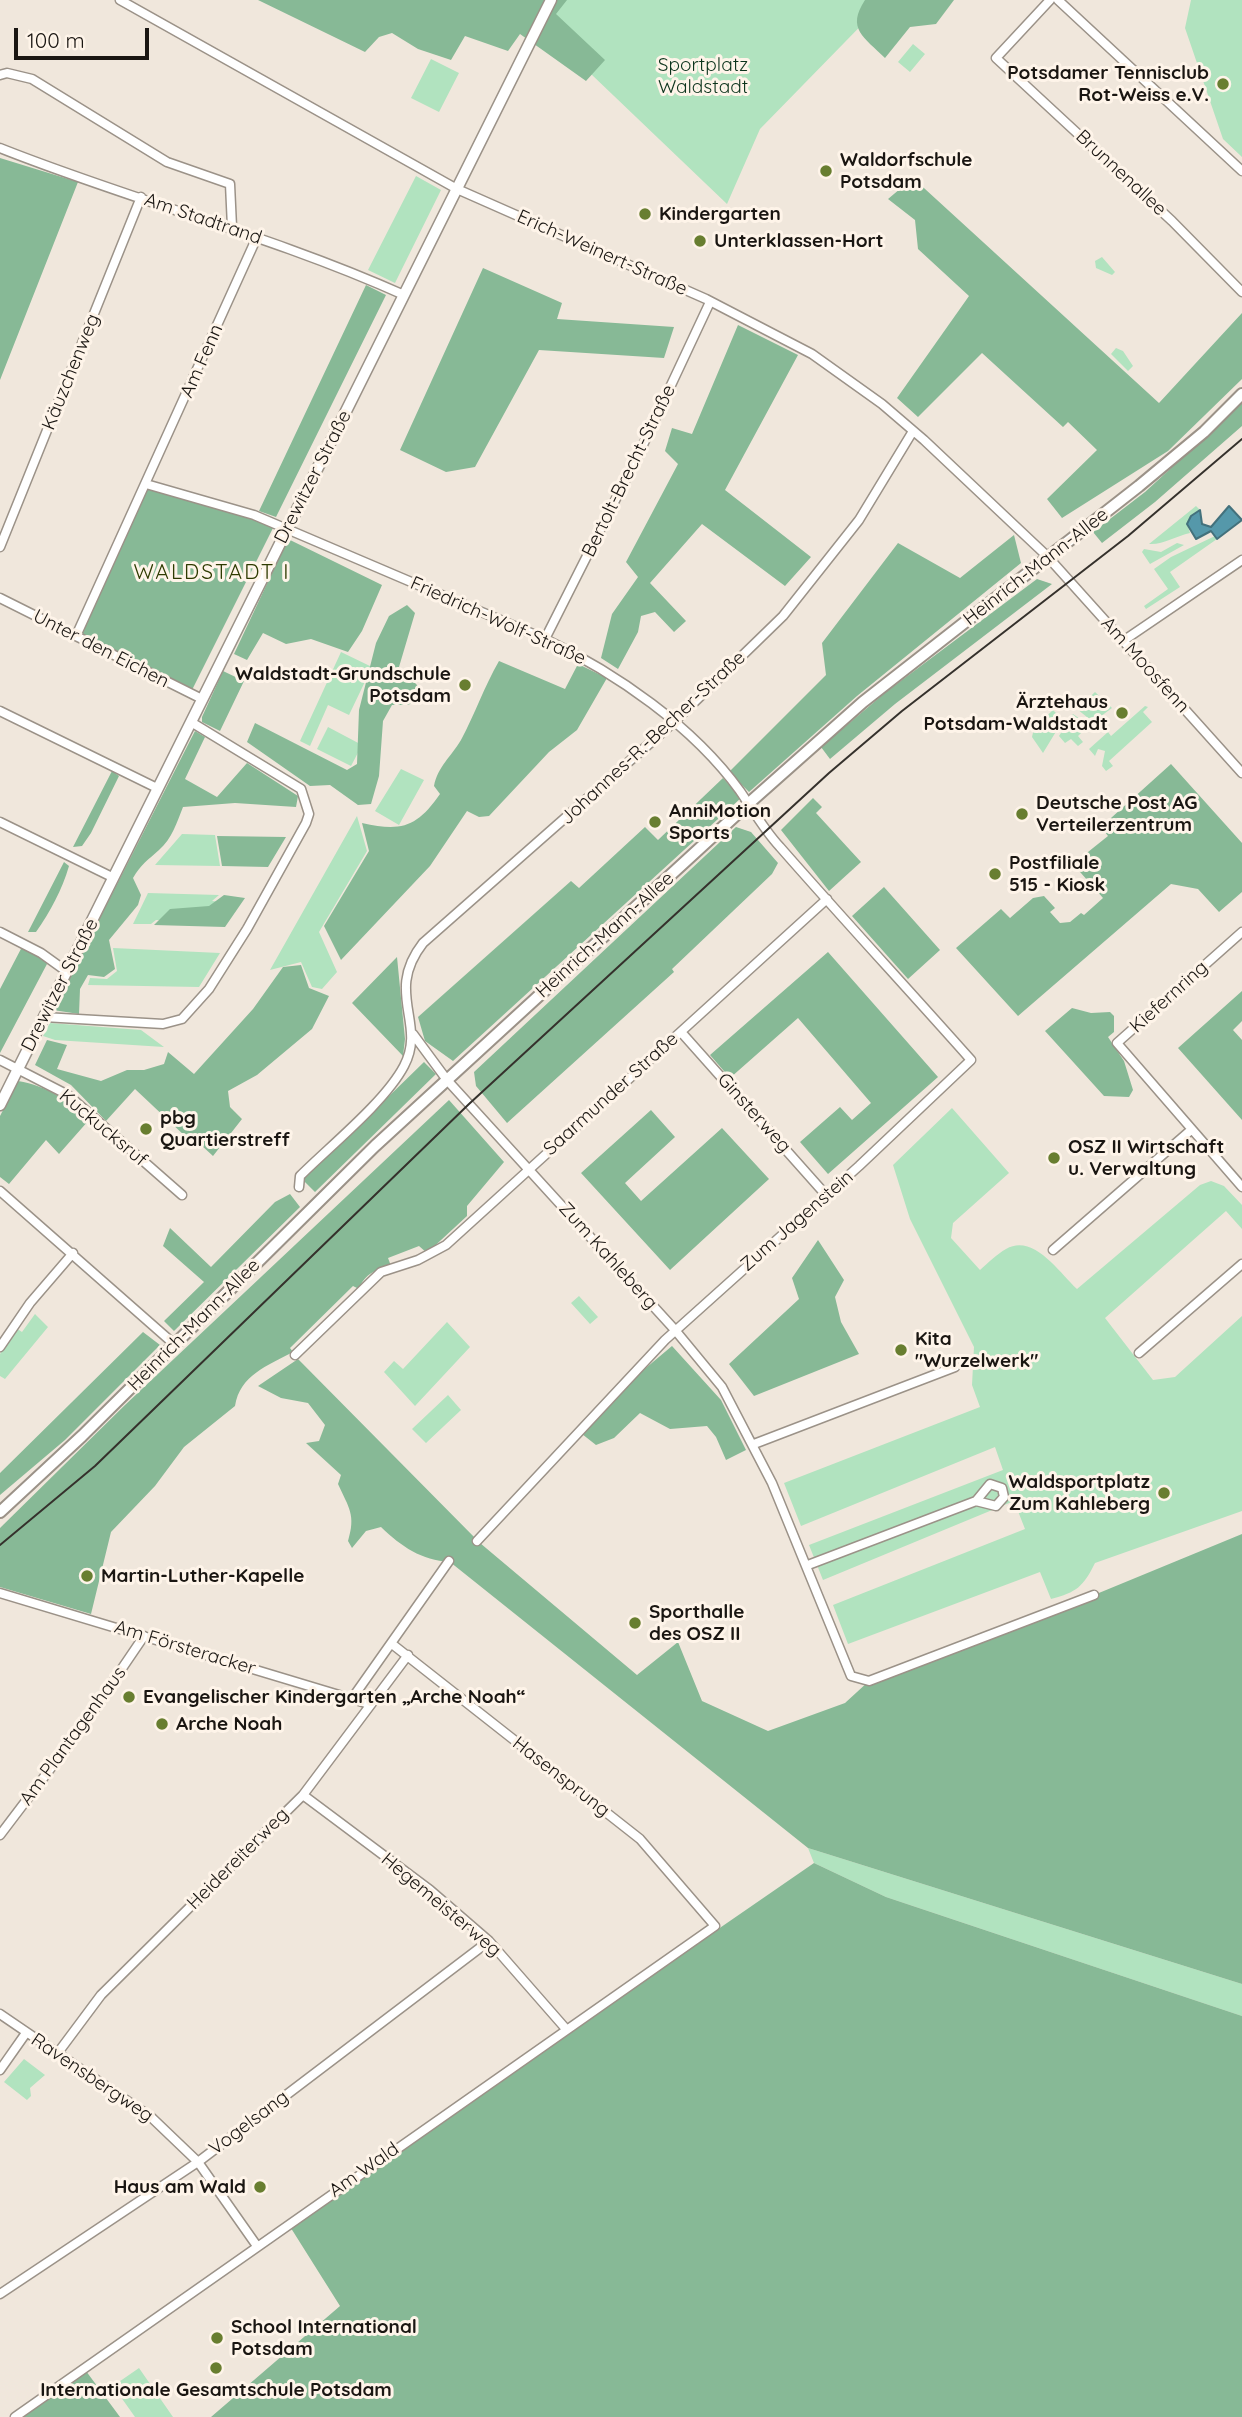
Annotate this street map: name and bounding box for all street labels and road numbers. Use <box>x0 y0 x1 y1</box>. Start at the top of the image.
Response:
street label: Brunnenallee <box>1071 125 1171 221</box>
street label: Am Stadtrand <box>141 188 265 250</box>
street label: Erich-Weinert-Straße <box>513 205 691 301</box>
street label: Käuzchenweg <box>37 311 105 433</box>
street label: Am Fenn <box>176 321 228 401</box>
street label: Bertolt-Brecht-Straße <box>577 381 681 561</box>
street label: Drewitzer Straße <box>270 407 356 547</box>
street label: Heinrich-Mann-Allee <box>959 503 1113 631</box>
street label: Friedrich-Wolf-Straße <box>407 572 589 670</box>
street label: Unter den Eichen <box>29 605 173 693</box>
street label: Am Moosfenn <box>1096 612 1194 718</box>
street label: Johannes-R.-Becher-Straße <box>556 646 750 830</box>
street label: Heinrich-Mann-Allee <box>531 867 679 1003</box>
street label: Drewitzer Straße <box>17 915 103 1055</box>
street label: Kiefernring <box>1125 956 1213 1038</box>
street label: Saarmunder Straße <box>539 1028 683 1160</box>
street label: Ginsterweg <box>712 1068 796 1158</box>
street label: Kuckucksruf <box>54 1085 152 1171</box>
street label: Zum Jagenstein <box>736 1166 858 1276</box>
street label: Zum Kahleberg <box>554 1198 662 1314</box>
street label: Heinrich-Mann-Allee <box>123 1254 265 1396</box>
street label: Am Försteracker <box>112 1616 258 1680</box>
street label: Am Plantagenhaus <box>15 1662 131 1810</box>
street label: Hasensprung <box>508 1732 614 1822</box>
street label: Heidereiterweg <box>182 1803 294 1915</box>
street label: Hegemeisterweg <box>376 1848 506 1962</box>
street label: Ravensbergweg <box>27 2029 157 2127</box>
street label: Vogelsang <box>205 2086 293 2160</box>
street label: Am Wald <box>325 2138 403 2202</box>

